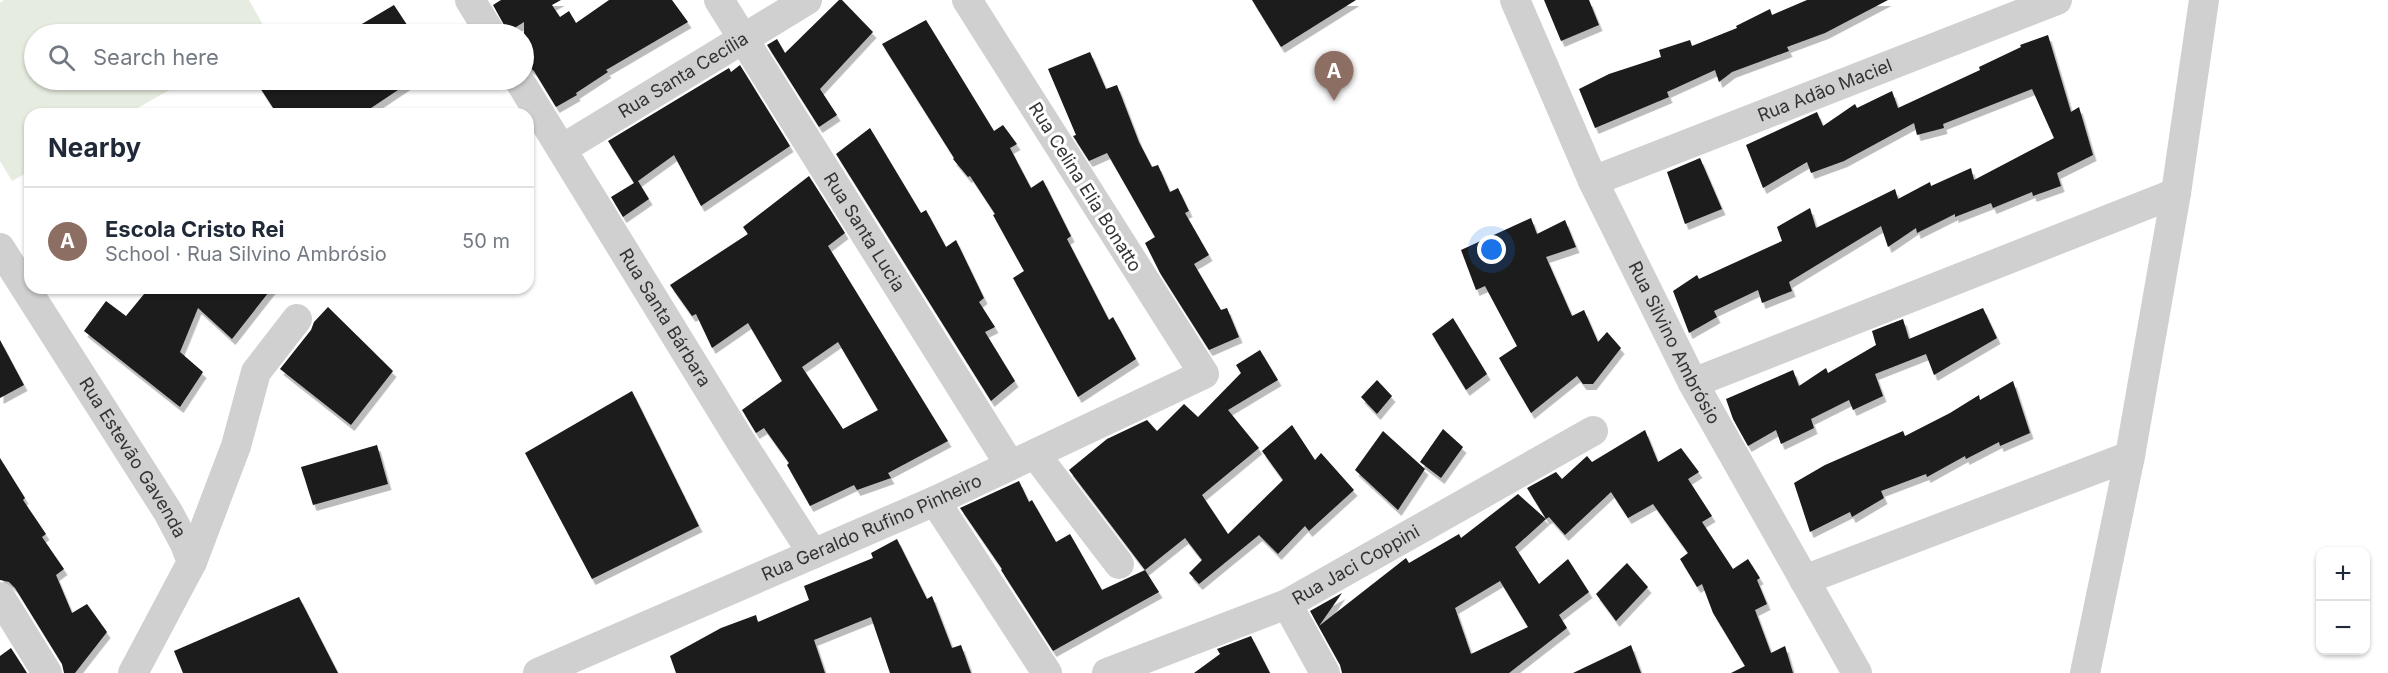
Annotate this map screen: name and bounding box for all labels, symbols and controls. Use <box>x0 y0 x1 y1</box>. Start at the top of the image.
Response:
search box <box>24 24 534 90</box>
street label: Rua Santa Cecília <box>614 27 752 122</box>
icon: search <box>45 41 78 74</box>
text: Search here <box>93 44 219 70</box>
pin: A <box>1314 51 1354 101</box>
street label: Rua Adão Maciel <box>1754 54 1895 126</box>
street label: Rua Celina Elia Bonatto <box>1025 98 1146 275</box>
text: Nearby <box>48 132 141 163</box>
street label: Rua Santa Lucia <box>820 169 910 295</box>
text: Escola Cristo Rei <box>105 216 285 242</box>
text: A <box>60 229 75 253</box>
text: 50 m <box>462 229 510 253</box>
your location <box>1477 235 1506 264</box>
text: School · Rua Silvino Ambrósio <box>105 242 387 266</box>
street label: Rua Santa Bárbara <box>615 245 716 390</box>
street label: Rua Silvino Ambrósio <box>1624 258 1725 428</box>
street label: Rua Estevão Gavenda <box>75 373 191 541</box>
street label: Rua Geraldo Rufino Pinheiro <box>758 469 985 585</box>
street label: Rua Jaci Coppini <box>1288 520 1423 609</box>
map controls <box>2316 547 2370 655</box>
button: + <box>2316 547 2370 601</box>
button: − <box>2316 601 2370 655</box>

